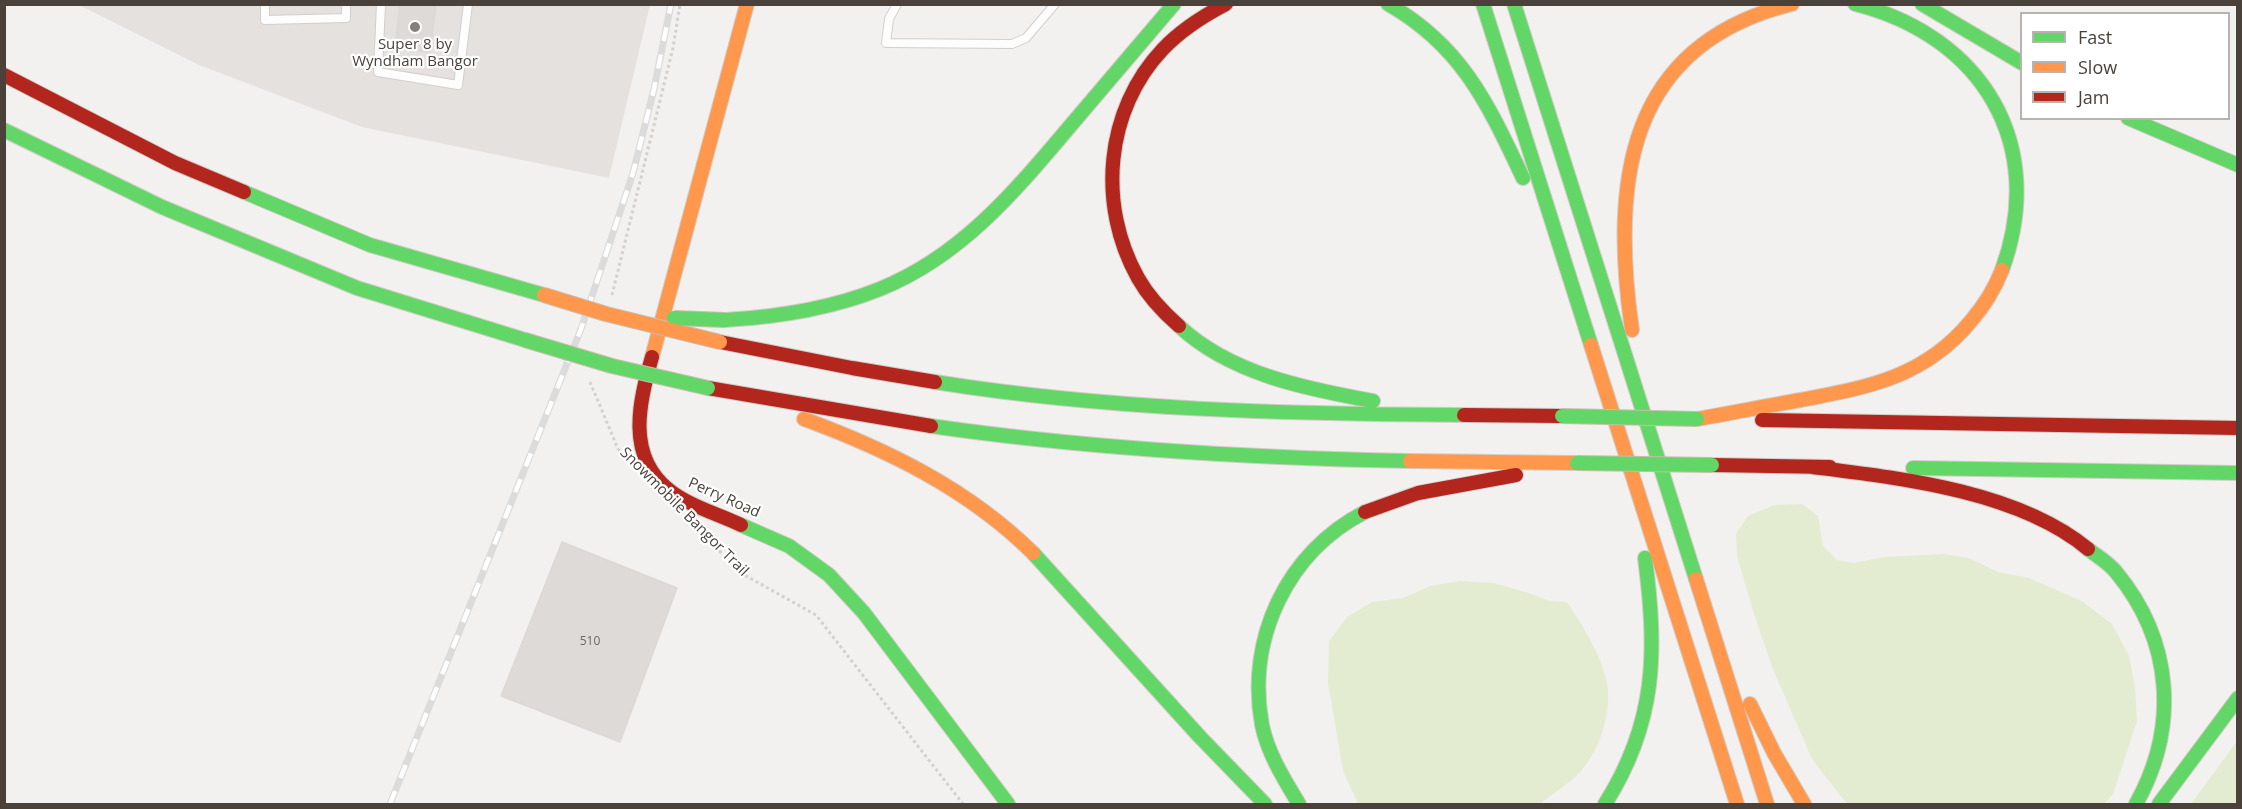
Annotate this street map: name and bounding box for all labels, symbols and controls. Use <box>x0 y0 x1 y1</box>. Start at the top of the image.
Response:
legend <box>2020 12 2230 120</box>
marker: Super 8 by Wyndham Bangor <box>408 20 422 34</box>
text: Fast <box>2078 25 2112 49</box>
place label: Super 8 by Wyndham Bangor <box>352 36 478 71</box>
text: Slow <box>2078 55 2117 79</box>
text: Jam <box>2078 85 2110 109</box>
street label: Snowmobile Bangor Trail <box>616 444 752 580</box>
street label: Perry Road <box>685 474 763 522</box>
house number: 510 <box>580 635 600 649</box>

